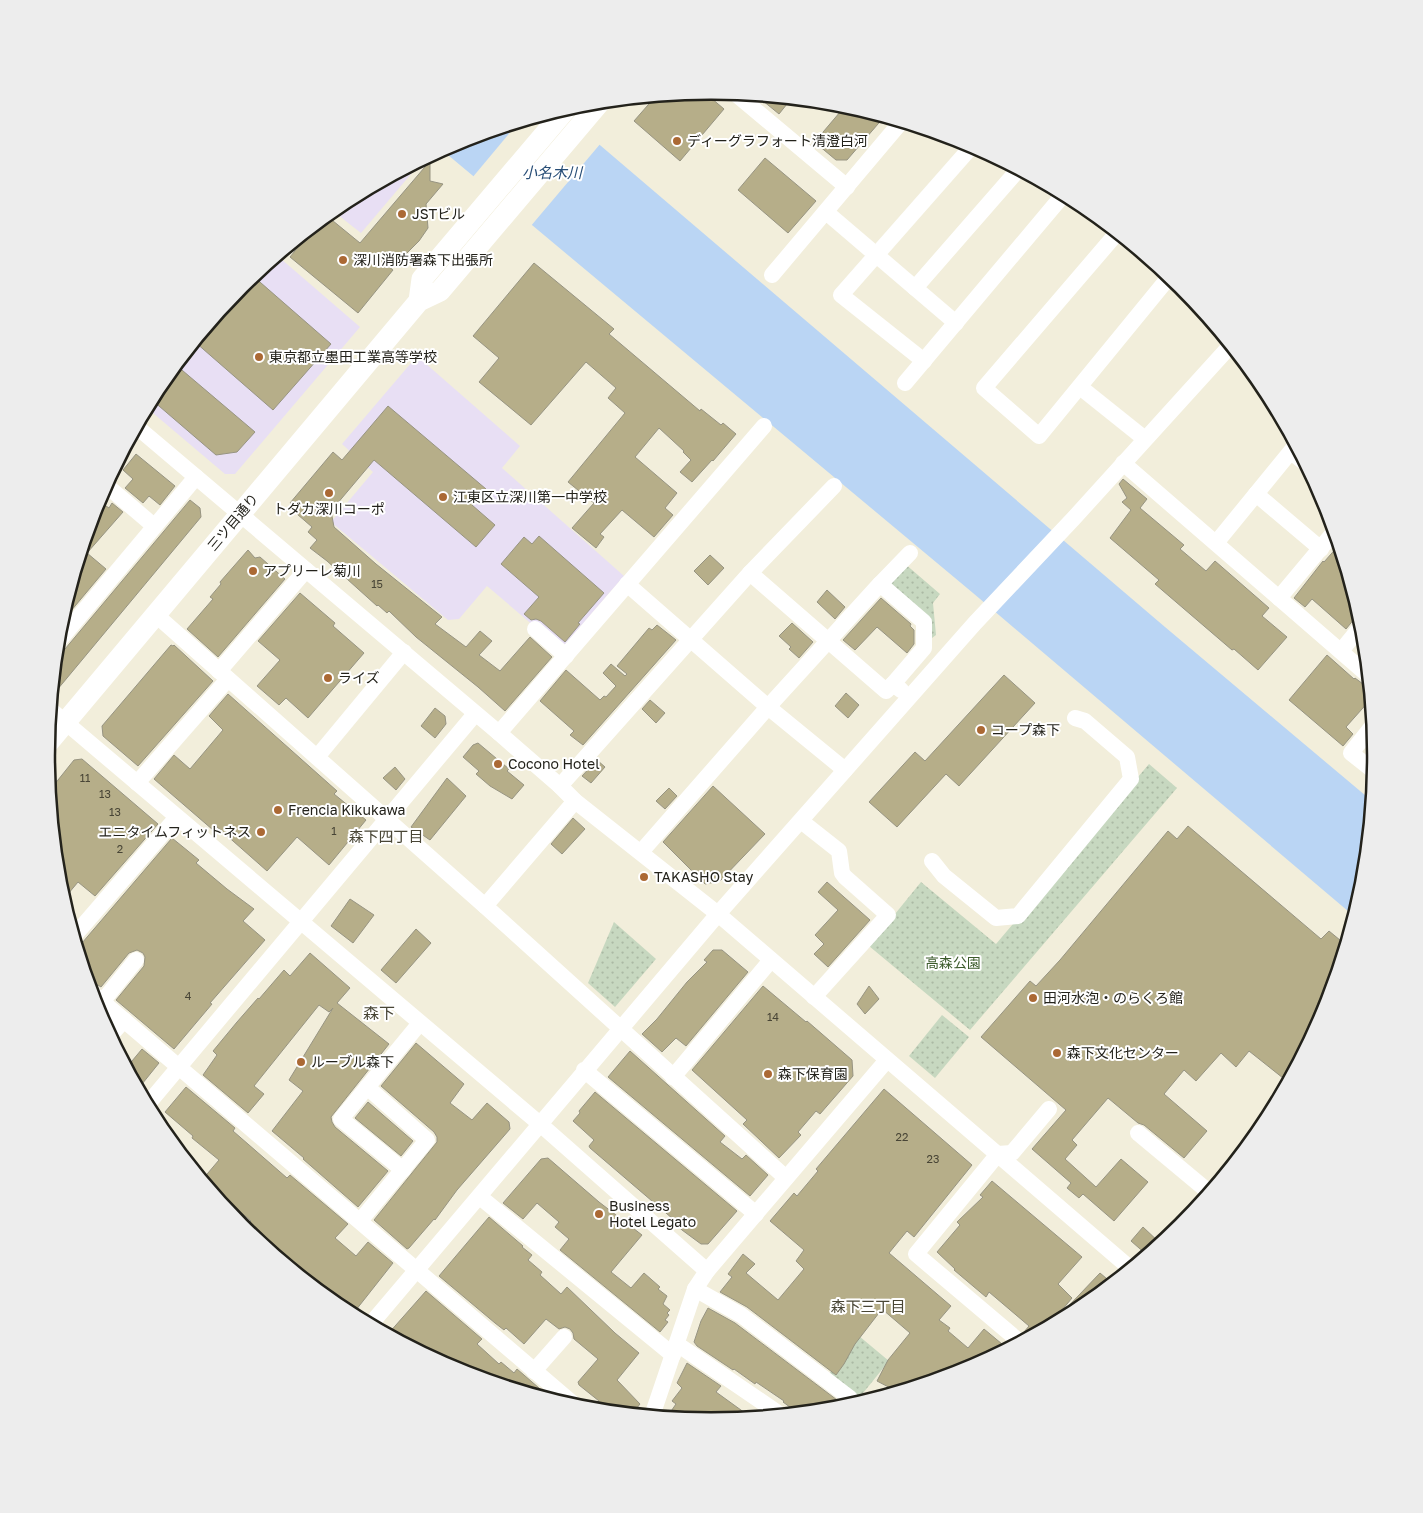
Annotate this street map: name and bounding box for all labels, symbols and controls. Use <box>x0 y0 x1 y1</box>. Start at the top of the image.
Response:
place label: ディーグラフォート清澄白河 <box>687 132 868 149</box>
marker: ディーグラフォート清澄白河 <box>671 135 683 147</box>
water label: 小名木川 <box>522 163 584 181</box>
place label: JSTビル <box>412 205 465 222</box>
marker: JSTビル <box>396 208 408 220</box>
place label: 深川消防署森下出張所 <box>353 251 493 268</box>
marker: 深川消防署森下出張所 <box>337 254 349 266</box>
place label: 東京都立墨田工業高等学校 <box>269 348 437 365</box>
marker: 東京都立墨田工業高等学校 <box>253 351 265 363</box>
marker: トダカ深川コーポ <box>323 487 335 499</box>
place label: 江東区立深川第一中学校 <box>453 488 607 505</box>
street label: 三ツ目通り <box>204 489 262 554</box>
marker: 江東区立深川第一中学校 <box>437 491 449 503</box>
place label: トダカ深川コーポ <box>273 500 385 517</box>
place label: アプリーレ菊川 <box>263 562 361 579</box>
marker: アプリーレ菊川 <box>247 565 259 577</box>
house number: 15 <box>371 577 383 590</box>
place label: ライズ <box>338 669 380 686</box>
marker: ライズ <box>322 672 334 684</box>
place label: コープ森下 <box>991 721 1060 738</box>
marker: コープ森下 <box>975 724 987 736</box>
place label: Cocono Hotel <box>508 755 600 772</box>
marker: Cocono Hotel <box>492 758 504 770</box>
house number: 11 <box>80 771 90 784</box>
house number: 13 <box>99 787 111 800</box>
place label: Frencia Kikukawa <box>288 801 405 818</box>
marker: Frencia Kikukawa <box>272 804 284 816</box>
house number: 13 <box>109 805 121 818</box>
place label: エニタイムフィットネス <box>98 823 251 840</box>
house number: 1 <box>331 824 337 837</box>
marker: エニタイムフィットネス <box>255 826 267 838</box>
district label: 森下四丁目 <box>348 827 424 845</box>
house number: 2 <box>117 842 123 855</box>
place label: TAKASHO Stay <box>654 868 753 885</box>
marker: TAKASHO Stay <box>638 871 650 883</box>
park label: 高森公園 <box>925 954 981 971</box>
house number: 4 <box>185 989 192 1002</box>
place label: 田河水泡・のらくろ館 <box>1043 989 1183 1006</box>
marker: 田河水泡・のらくろ館 <box>1027 992 1039 1004</box>
district label: 森下 <box>363 1003 395 1023</box>
house number: 14 <box>767 1010 779 1023</box>
place label: 森下文化センター <box>1067 1044 1179 1061</box>
marker: 森下文化センター <box>1051 1047 1063 1059</box>
place label: ルーブル森下 <box>311 1053 394 1070</box>
marker: ルーブル森下 <box>295 1056 307 1068</box>
place label: 森下保育園 <box>778 1065 848 1082</box>
marker: 森下保育園 <box>762 1068 774 1080</box>
house number: 22 <box>896 1130 908 1143</box>
house number: 23 <box>927 1152 939 1165</box>
place label: Business Hotel Legato <box>609 1197 696 1230</box>
marker: Business Hotel Legato <box>593 1208 605 1220</box>
district label: 森下三丁目 <box>830 1297 906 1315</box>

